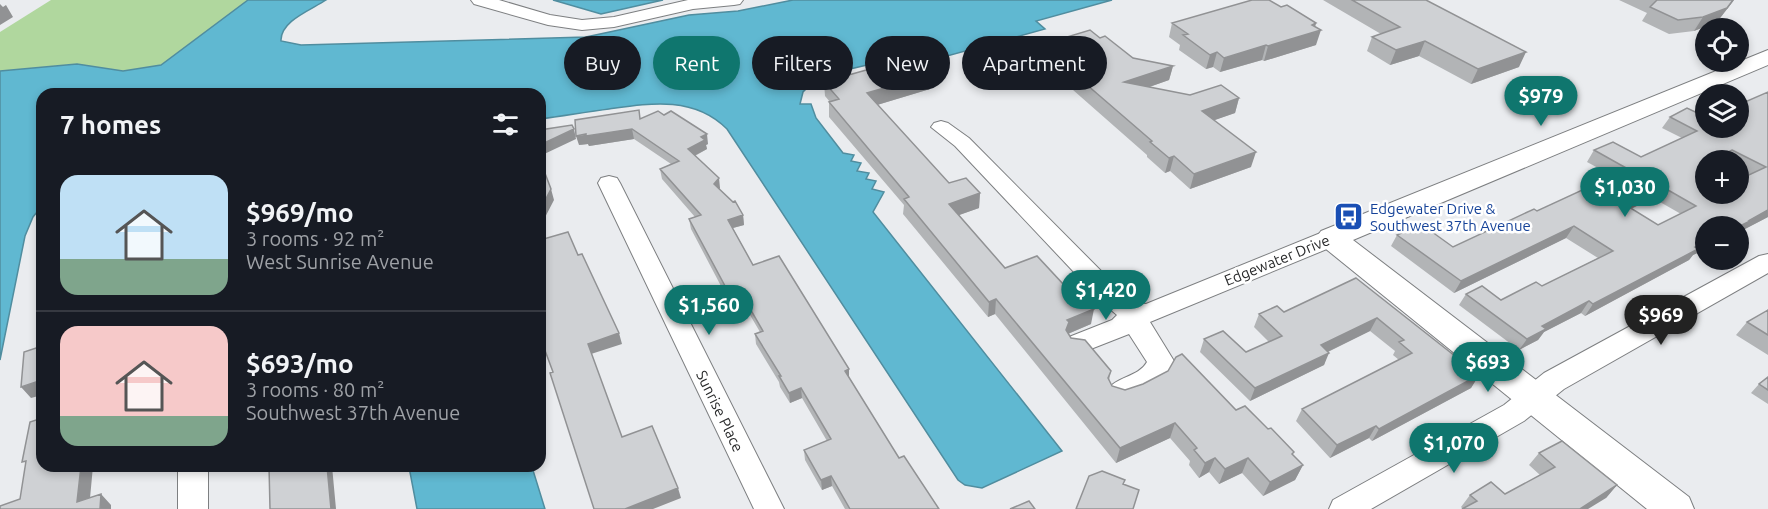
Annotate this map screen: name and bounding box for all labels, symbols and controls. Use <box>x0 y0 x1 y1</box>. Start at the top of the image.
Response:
map controls <box>1695 18 1749 270</box>
button: locate <box>1695 18 1749 72</box>
chip: Buy <box>564 36 641 90</box>
chip: Rent <box>653 36 740 90</box>
chip: Filters <box>752 36 853 90</box>
chip: New <box>865 36 950 90</box>
chip: Apartment <box>962 36 1107 90</box>
pin: $979 <box>1505 76 1577 127</box>
text: $979 <box>1518 84 1564 107</box>
button: layers <box>1695 84 1749 138</box>
icon: filters <box>489 108 522 141</box>
text: 7 homes <box>60 110 161 139</box>
button: + <box>1695 150 1749 204</box>
pin: $1,030 <box>1576 167 1674 218</box>
text: $1,030 <box>1594 175 1656 198</box>
text: $969/mo <box>246 198 354 227</box>
icon: home <box>108 199 180 271</box>
place label: Edgewater Drive & Southwest 37th Avenue <box>1370 200 1531 234</box>
bus stop icon: Edgewater Drive & Southwest 37th Avenue <box>1333 201 1365 233</box>
button: − <box>1695 216 1749 270</box>
text: 3 rooms · 92 m² <box>246 227 384 250</box>
street label: Edgewater Drive <box>1222 231 1332 289</box>
text: West Sunrise Avenue <box>246 250 434 273</box>
pin: $1,420 <box>1057 270 1155 321</box>
text: $1,420 <box>1075 278 1137 301</box>
pin: $1,560 <box>660 285 758 336</box>
text: $1,560 <box>678 293 740 316</box>
pin: $969 <box>1625 295 1697 346</box>
text: $969 <box>1638 303 1684 326</box>
pin: $693 <box>1452 342 1524 393</box>
text: $693/mo <box>246 349 354 378</box>
icon: home <box>108 350 180 422</box>
text: $693 <box>1465 350 1511 373</box>
street label: Sunrise Place <box>693 368 747 454</box>
text: 3 rooms · 80 m² <box>246 378 384 401</box>
text: Southwest 37th Avenue <box>246 401 460 424</box>
pin: $1,070 <box>1405 423 1503 474</box>
text: $1,070 <box>1423 431 1485 454</box>

